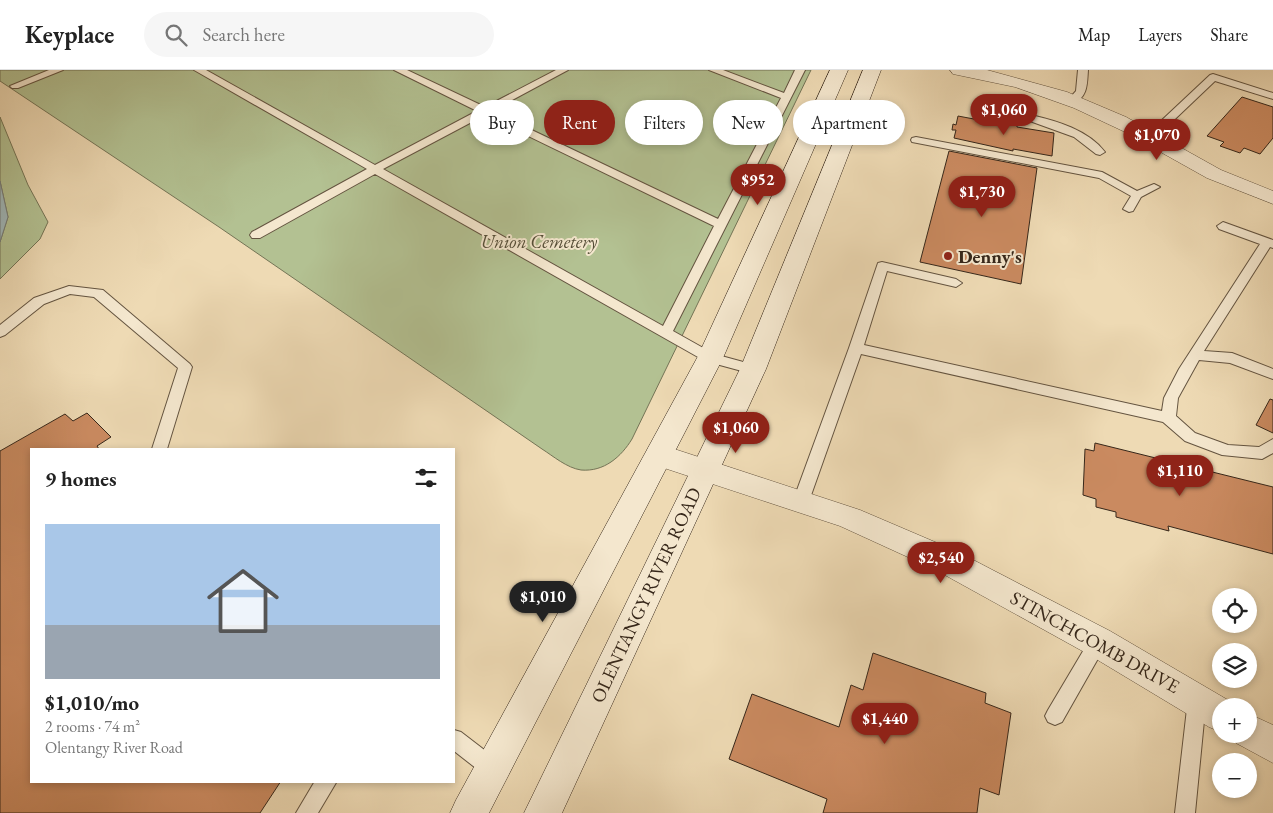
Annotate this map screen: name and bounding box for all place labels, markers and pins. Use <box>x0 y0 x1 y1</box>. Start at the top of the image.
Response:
pin: $1,060 <box>963 93 1045 136</box>
pin: $1,070 <box>1116 118 1198 161</box>
pin: $952 <box>728 164 788 206</box>
pin: $1,730 <box>941 176 1023 218</box>
place label: Denny's <box>958 244 1022 269</box>
marker: Denny's <box>942 250 954 262</box>
pin: $1,060 <box>695 412 777 454</box>
pin: $1,110 <box>1139 454 1221 497</box>
pin: $2,540 <box>900 542 982 584</box>
pin: $1,010 <box>502 580 584 623</box>
pin: $1,440 <box>844 702 926 745</box>

